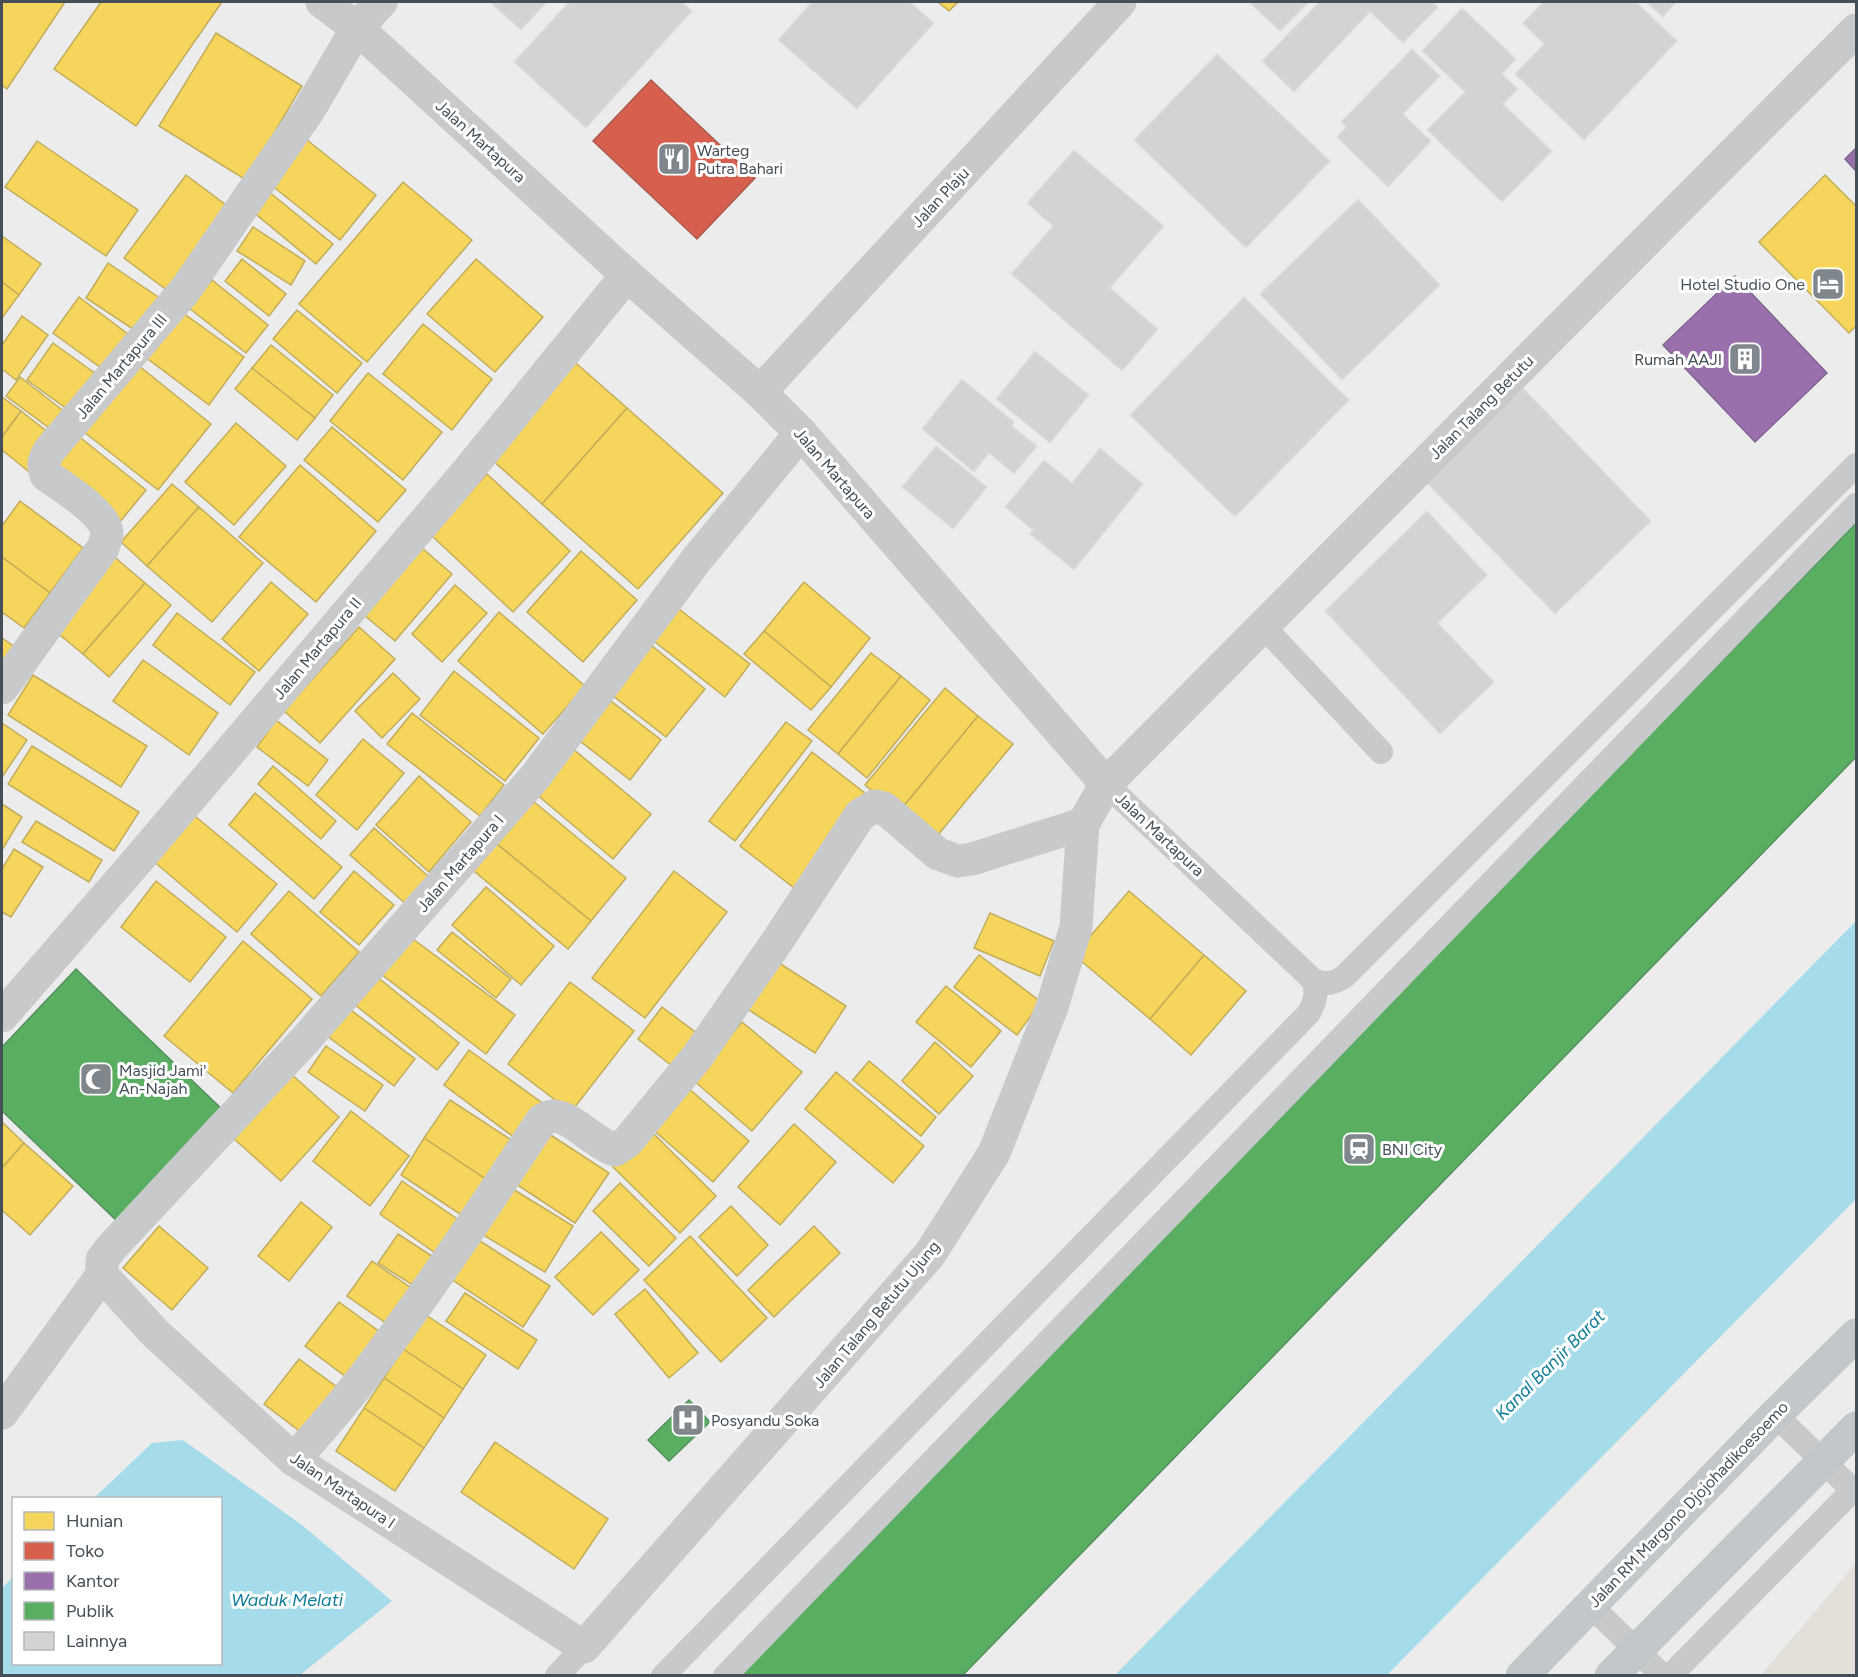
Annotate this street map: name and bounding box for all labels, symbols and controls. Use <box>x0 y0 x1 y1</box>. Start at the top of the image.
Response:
street label: Jalan Martapura <box>432 96 529 187</box>
restaurant icon: Warteg Putra Bahari <box>656 141 692 177</box>
place label: Warteg Putra Bahari <box>697 141 783 178</box>
street label: Jalan Plaju <box>908 163 973 231</box>
hotel icon: Hotel Studio One <box>1810 266 1846 302</box>
place label: Hotel Studio One <box>1680 275 1805 294</box>
street label: Jalan Martapura III <box>72 310 171 423</box>
building icon: Rumah AAJI <box>1727 341 1763 377</box>
place label: Rumah AAJI <box>1634 350 1722 369</box>
street label: Jalan Talang Betutu <box>1425 351 1537 463</box>
street label: Jalan Martapura <box>790 424 879 523</box>
street label: Jalan Martapura II <box>269 594 365 703</box>
street label: Jalan Martapura <box>1111 788 1208 880</box>
street label: Jalan Martapura I <box>413 811 508 916</box>
mosque icon: Masjid Jami' An-Najah <box>78 1061 114 1097</box>
place label: Masjid Jami' An-Najah <box>119 1061 206 1098</box>
station icon: BNI City <box>1341 1131 1377 1167</box>
place label: BNI City <box>1382 1140 1443 1159</box>
street label: Jalan Talang Betutu Ujung <box>809 1237 944 1392</box>
water label: Kanal Banjir Barat <box>1490 1305 1610 1425</box>
street label: Jalan RM Margono Djojohadikoesoemo <box>1585 1397 1792 1611</box>
hospital icon: Posyandu Soka <box>670 1402 706 1438</box>
place label: Posyandu Soka <box>711 1411 819 1430</box>
street label: Jalan Martapura I <box>287 1448 399 1533</box>
legend <box>12 1497 222 1665</box>
text: Hunian <box>66 1510 123 1532</box>
text: Toko <box>66 1540 104 1562</box>
text: Kantor <box>66 1570 119 1592</box>
water label: Waduk Melati <box>231 1589 344 1611</box>
text: Publik <box>66 1600 114 1622</box>
text: Lainnya <box>66 1630 127 1652</box>

